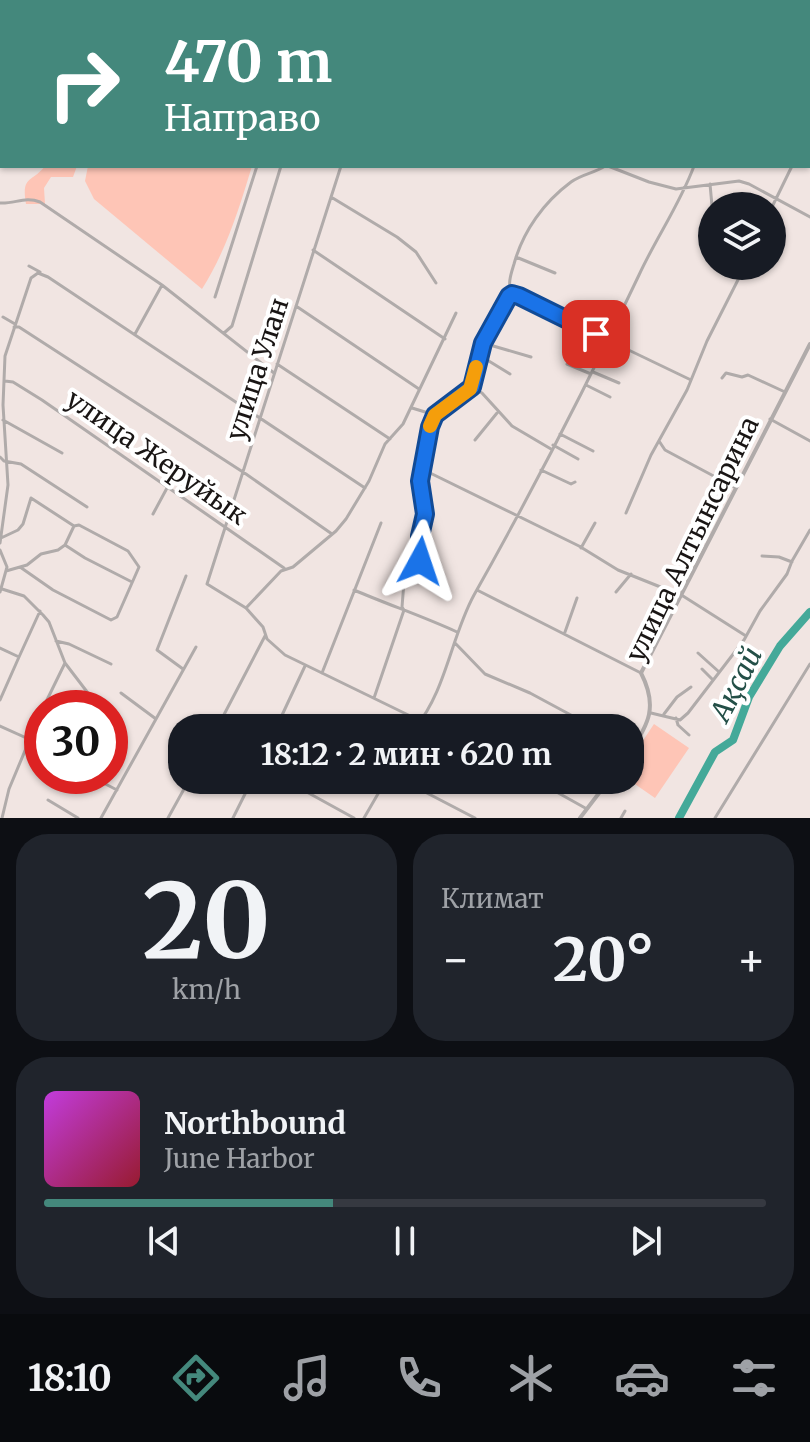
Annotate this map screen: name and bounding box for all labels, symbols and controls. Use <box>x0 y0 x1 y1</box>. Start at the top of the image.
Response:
text: 470 m <box>164 27 332 97</box>
icon: right <box>32 32 136 136</box>
text: Направо <box>164 96 320 141</box>
map controls <box>698 192 786 280</box>
button: layers <box>698 192 786 280</box>
street label: улица Улан <box>218 294 296 444</box>
pin <box>562 300 630 368</box>
icon: arrive <box>574 312 618 356</box>
street label: улица Жеруйык <box>60 382 254 532</box>
street label: улица Алтынсарина <box>618 411 766 667</box>
position arrow <box>378 519 462 603</box>
water label: Ақсай <box>701 641 770 729</box>
speed limit sign: 30 <box>24 690 128 794</box>
text: 18:12 · 2 мин · 620 m <box>260 735 552 773</box>
text: 20 <box>142 856 271 986</box>
text: Климат <box>441 882 544 915</box>
text: 20° <box>553 922 654 997</box>
text: − <box>441 932 470 987</box>
text: + <box>737 932 766 987</box>
text: km/h <box>172 973 241 1006</box>
text: Northbound <box>164 1104 346 1142</box>
text: June Harbor <box>164 1142 315 1175</box>
icon: previous <box>142 1219 186 1263</box>
icon: pause <box>383 1219 427 1263</box>
icon: next <box>624 1219 668 1263</box>
icon: directions <box>168 1350 224 1406</box>
icon: music <box>279 1350 335 1406</box>
icon: phone <box>391 1350 447 1406</box>
icon: climate <box>503 1350 559 1406</box>
icon: car <box>614 1350 670 1406</box>
icon: filters <box>726 1350 782 1406</box>
text: 18:10 <box>28 1356 112 1401</box>

